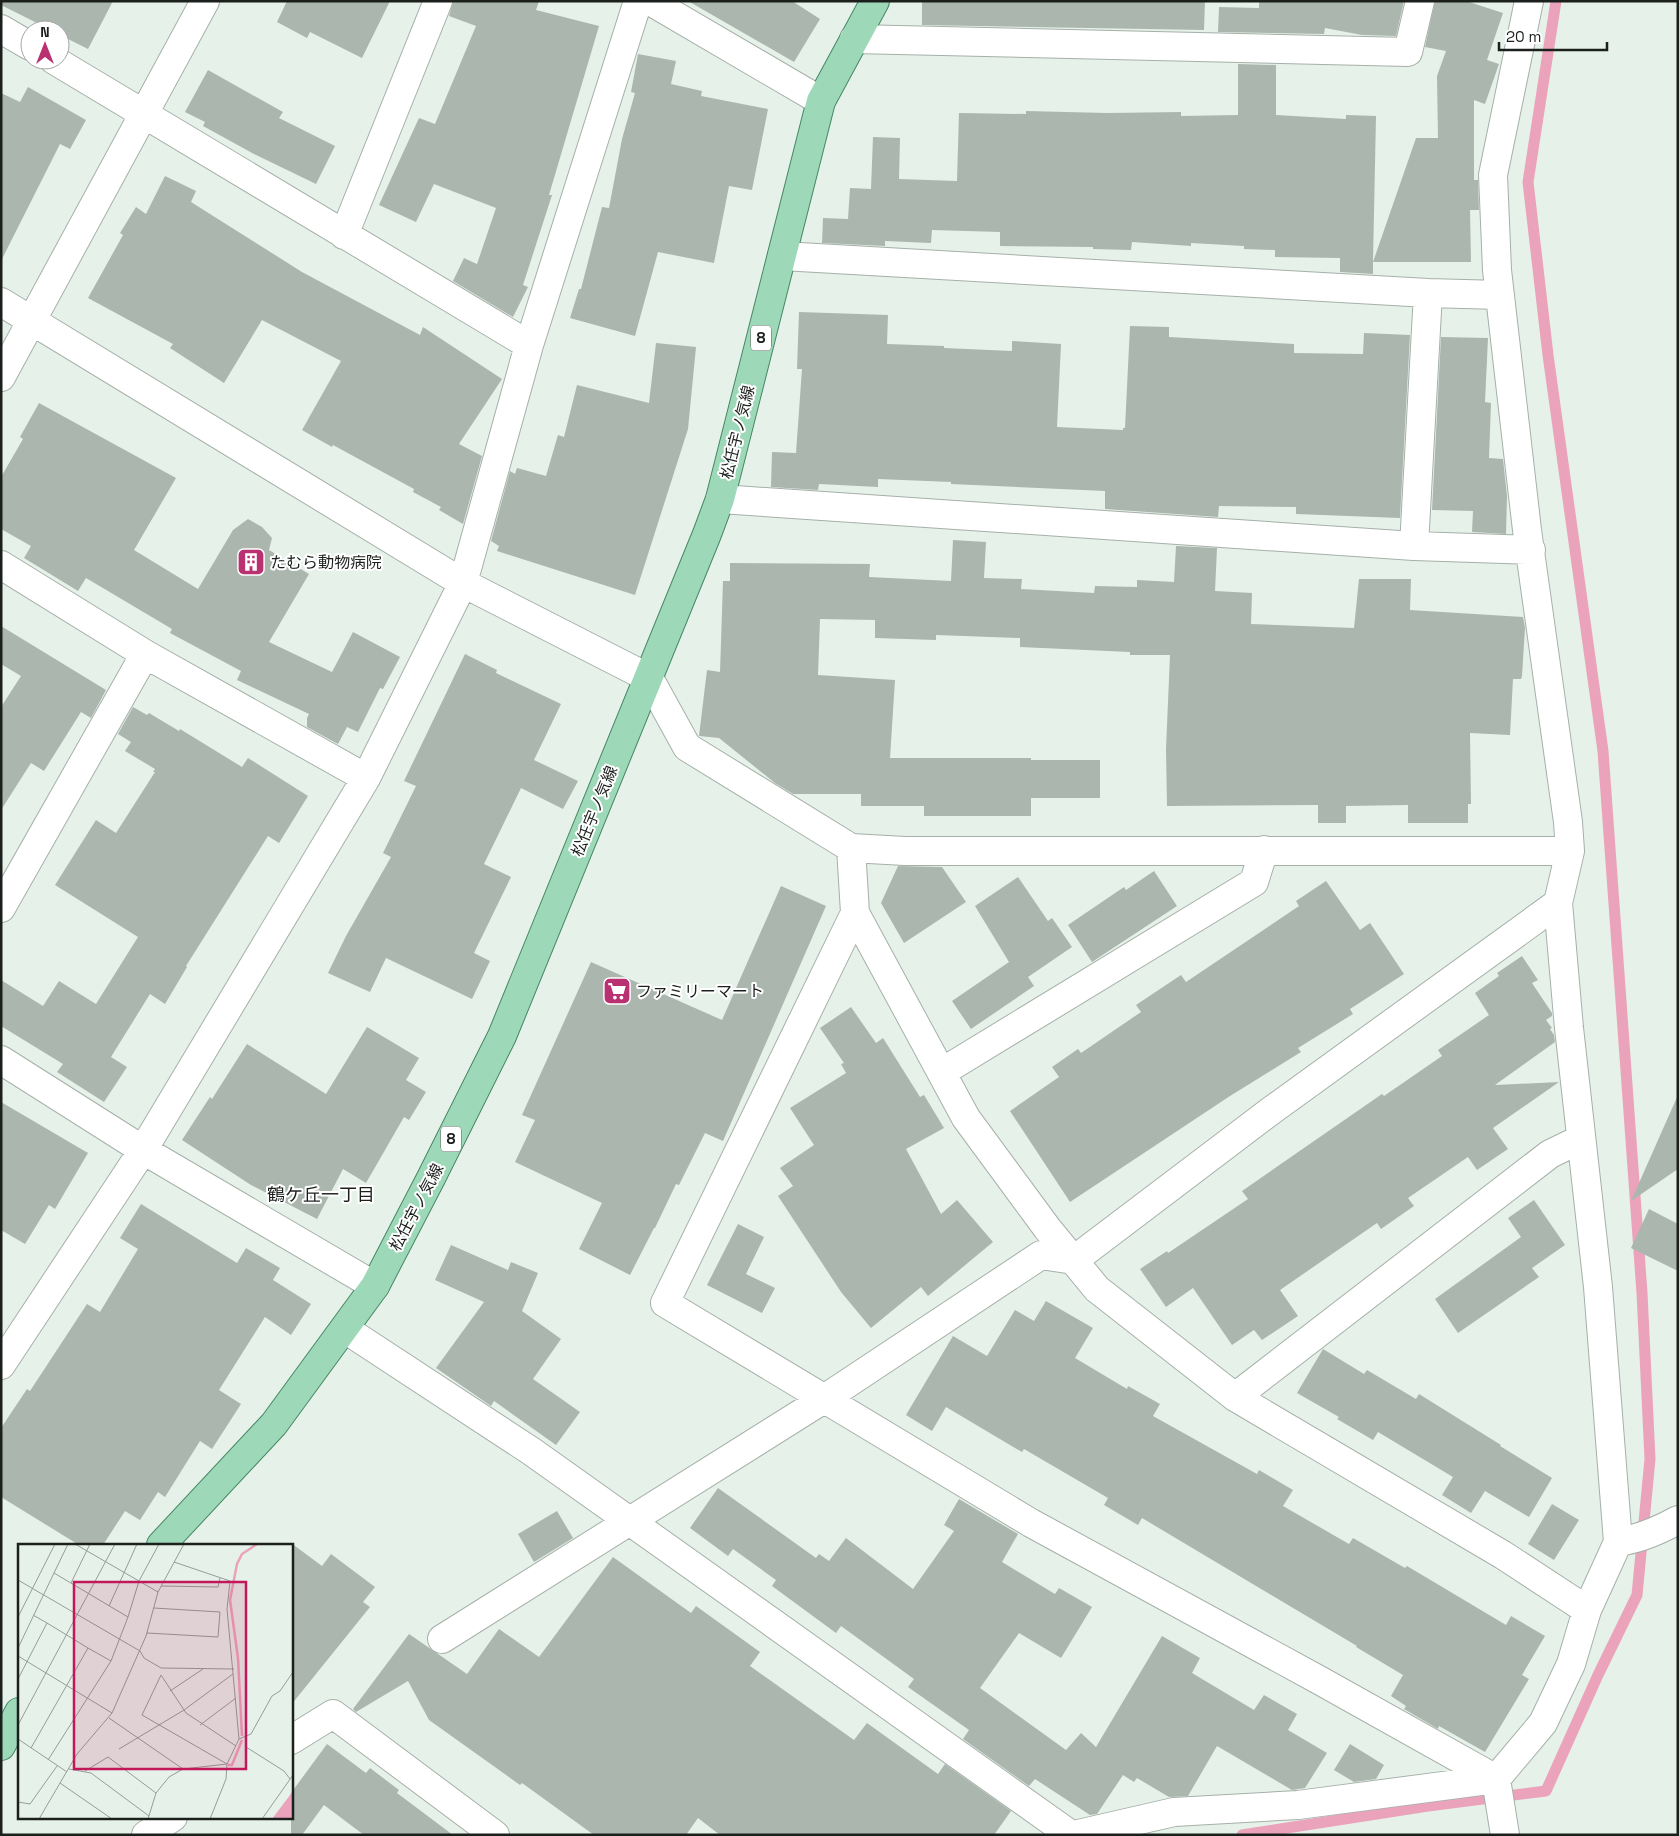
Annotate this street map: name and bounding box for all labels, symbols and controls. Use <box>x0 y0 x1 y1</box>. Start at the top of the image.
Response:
north arrow <box>20 20 70 70</box>
scale bar <box>1499 20 1606 52</box>
text: N <box>40 23 50 41</box>
text: 20 m <box>1506 27 1541 46</box>
road number: 8 <box>751 326 771 350</box>
street label: 松任宇ノ気線 <box>716 383 759 481</box>
building icon: たむら動物病院 <box>236 547 266 577</box>
place label: たむら動物病院 <box>270 552 382 573</box>
street label: 松任宇ノ気線 <box>567 763 622 860</box>
supermarket icon: ファミリーマート <box>602 976 632 1006</box>
place label: ファミリーマート <box>636 981 764 1002</box>
road number: 8 <box>441 1126 461 1152</box>
street label: 松任宇ノ気線 <box>385 1160 448 1255</box>
district label: 鶴ケ丘一丁目 <box>267 1183 375 1206</box>
inset map <box>18 1544 292 1818</box>

